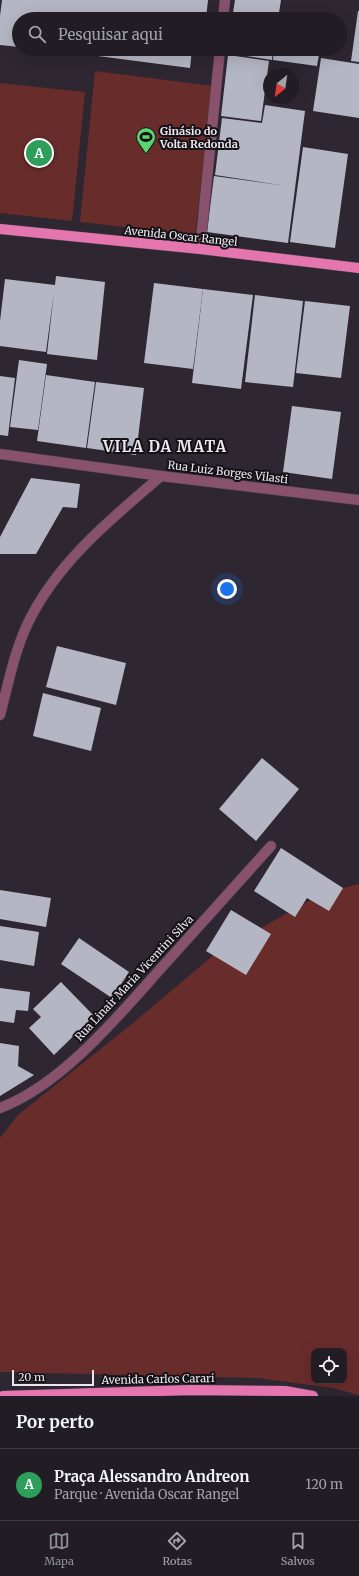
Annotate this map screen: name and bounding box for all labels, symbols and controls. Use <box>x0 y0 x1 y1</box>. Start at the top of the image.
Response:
search box <box>12 12 347 56</box>
icon: search <box>26 23 48 45</box>
text: Pesquisar aqui <box>58 25 163 44</box>
north arrow <box>263 68 299 104</box>
place label: Ginásio do Volta Redonda <box>159 124 238 151</box>
sports icon: Ginásio do Volta Redonda <box>135 126 157 154</box>
pin: A <box>26 138 52 168</box>
street label: Avenida Oscar Rangel <box>123 223 239 249</box>
district label: VILA DA MATA <box>102 437 227 456</box>
street label: Rua Luiz Borges Vilasti <box>167 458 289 486</box>
your location <box>217 579 237 599</box>
street label: Rua Linair Maria Vicentini Silva <box>72 912 196 1044</box>
map controls <box>311 1348 347 1384</box>
button: locate <box>311 1348 347 1384</box>
scale bar <box>12 1368 94 1387</box>
text: 20 m <box>18 1370 45 1384</box>
street label: Avenida Carlos Carari <box>100 1371 215 1387</box>
text: Por perto <box>16 1411 94 1433</box>
text: Praça Alessandro Andreon <box>54 1467 249 1486</box>
text: A <box>24 1476 34 1493</box>
text: 120 m <box>305 1476 343 1493</box>
text: Parque · Avenida Oscar Rangel <box>54 1486 239 1503</box>
tab: Mapa <box>44 1530 74 1568</box>
tab: Rotas <box>162 1530 192 1568</box>
tab: Salvos <box>281 1530 315 1568</box>

